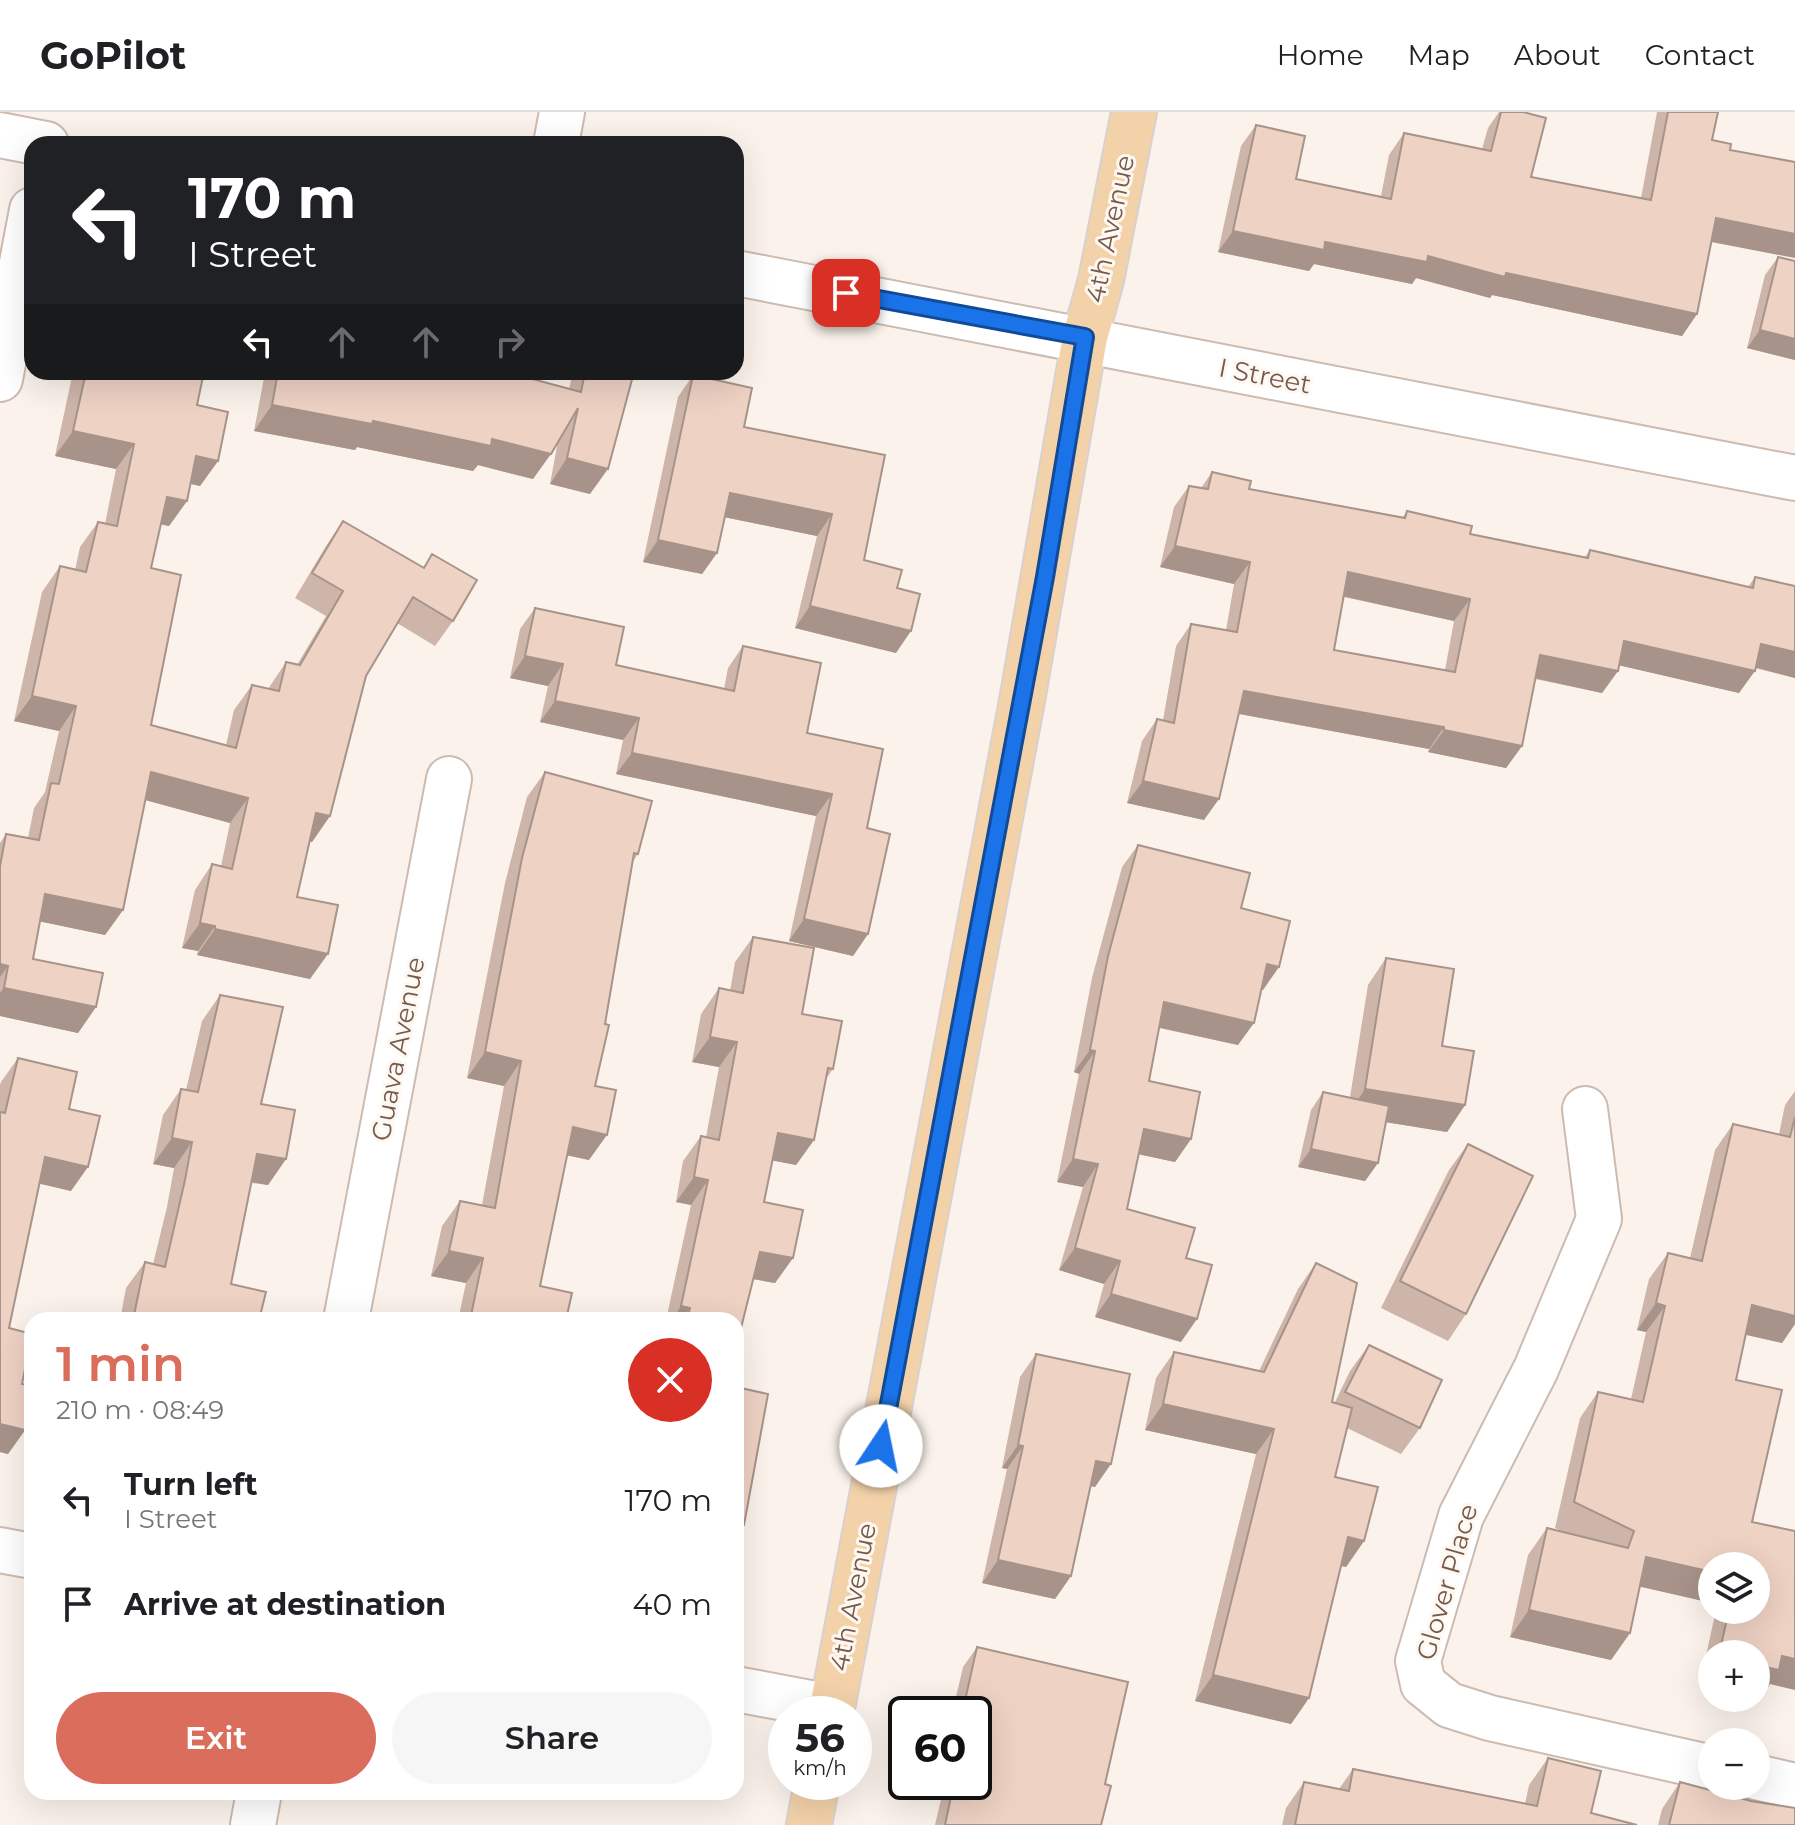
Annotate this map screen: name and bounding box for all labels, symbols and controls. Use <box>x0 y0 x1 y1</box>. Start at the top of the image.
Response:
text: GoPilot <box>40 32 186 79</box>
text: Home <box>1277 38 1364 72</box>
text: Map <box>1408 38 1470 72</box>
text: About <box>1514 38 1601 72</box>
text: Contact <box>1645 38 1755 72</box>
street label: 4th Avenue <box>1079 152 1141 306</box>
text: 170 m <box>188 164 356 232</box>
icon: left <box>56 168 160 272</box>
text: I Street <box>188 232 317 276</box>
pin <box>812 259 880 327</box>
icon: arrive <box>824 271 868 315</box>
icon: left <box>236 320 280 364</box>
icon: ahead <box>320 320 364 364</box>
icon: ahead <box>404 320 448 364</box>
icon: right <box>488 320 532 364</box>
street label: I Street <box>1216 351 1314 401</box>
street label: Guava Avenue <box>364 954 432 1144</box>
text: 1 min <box>56 1335 185 1393</box>
button: close <box>628 1338 712 1422</box>
text: 210 m · 08:49 <box>56 1394 224 1426</box>
position arrow <box>839 1404 923 1488</box>
text: Turn left <box>124 1466 257 1503</box>
icon: left <box>56 1478 100 1522</box>
text: 170 m <box>625 1482 712 1519</box>
street label: Glover Place <box>1409 1500 1485 1664</box>
text: I Street <box>124 1503 217 1535</box>
street label: 4th Avenue <box>823 1520 883 1674</box>
map controls <box>1698 1552 1770 1800</box>
button: layers <box>1698 1552 1770 1624</box>
icon: arrive <box>56 1582 100 1626</box>
text: Arrive at destination <box>124 1586 446 1623</box>
text: 40 m <box>633 1586 712 1623</box>
button: + <box>1698 1640 1770 1712</box>
button: Exit <box>56 1692 376 1784</box>
button: Share <box>392 1692 712 1784</box>
speed limit sign: 60 <box>888 1696 992 1800</box>
text: 56 <box>795 1713 845 1762</box>
button: − <box>1698 1728 1770 1800</box>
text: km/h <box>793 1756 847 1780</box>

